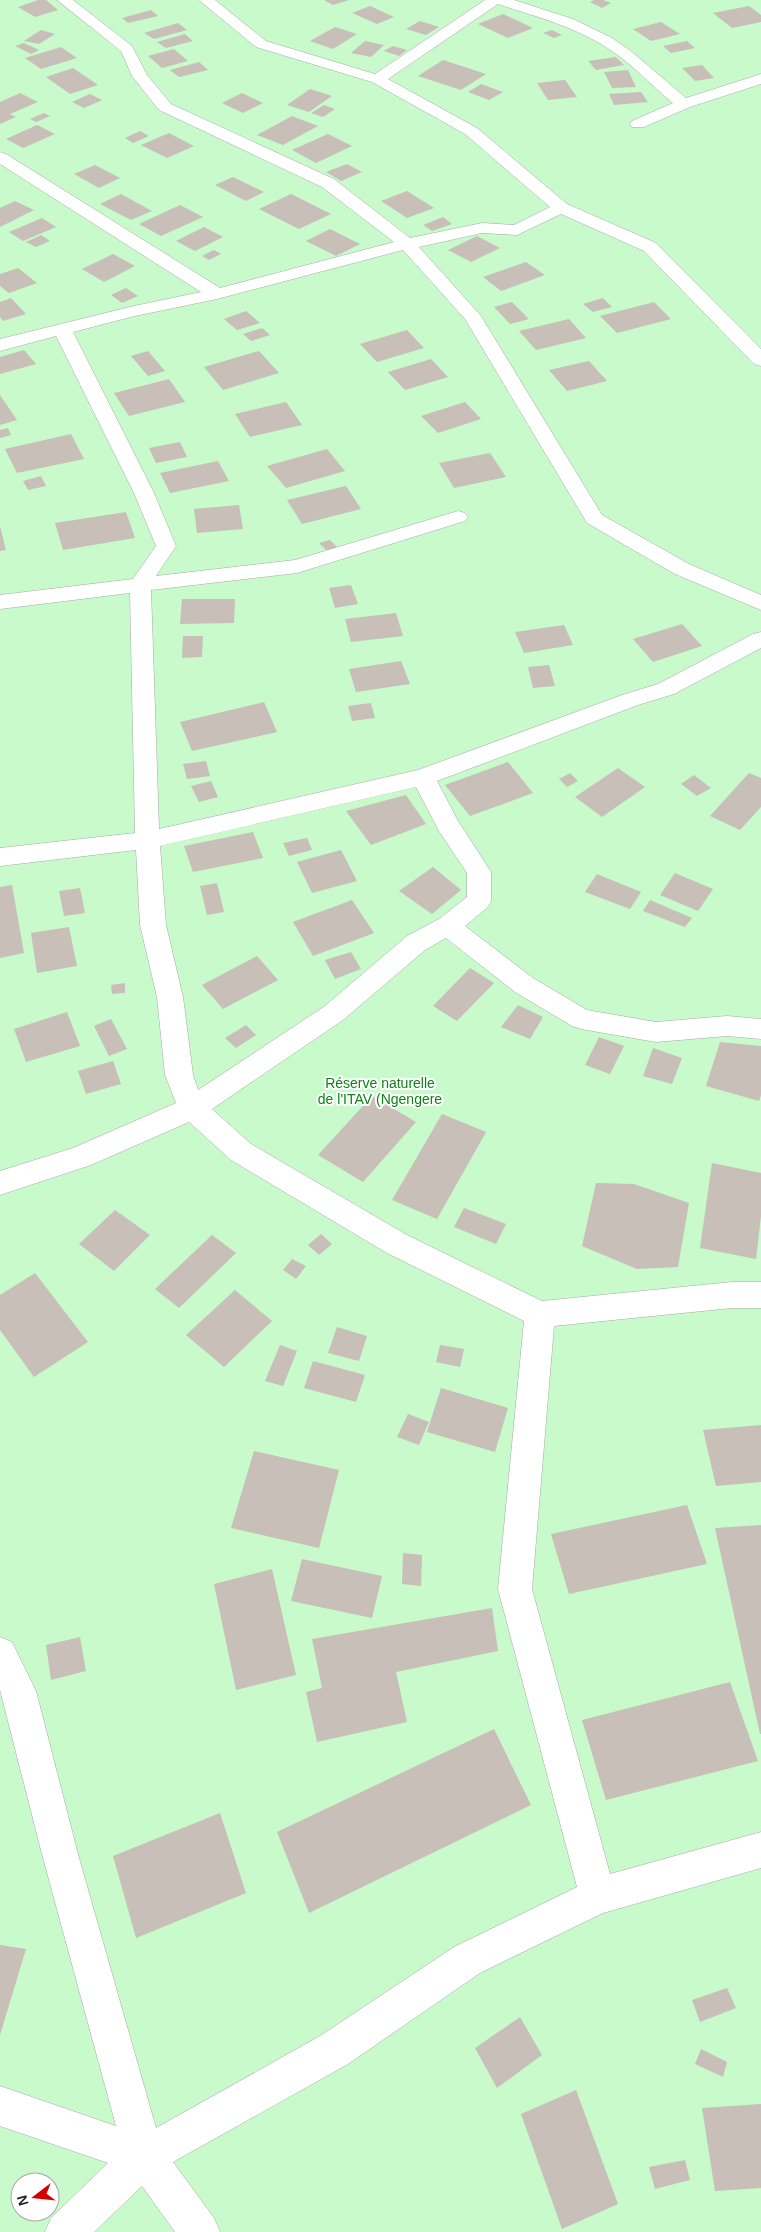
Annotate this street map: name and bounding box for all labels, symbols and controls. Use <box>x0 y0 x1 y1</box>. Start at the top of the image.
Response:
park label: Réserve naturelle de l'ITAV (Ngengere <box>318 1075 442 1107</box>
north arrow <box>10 2172 60 2222</box>
text: N <box>13 2194 32 2208</box>

